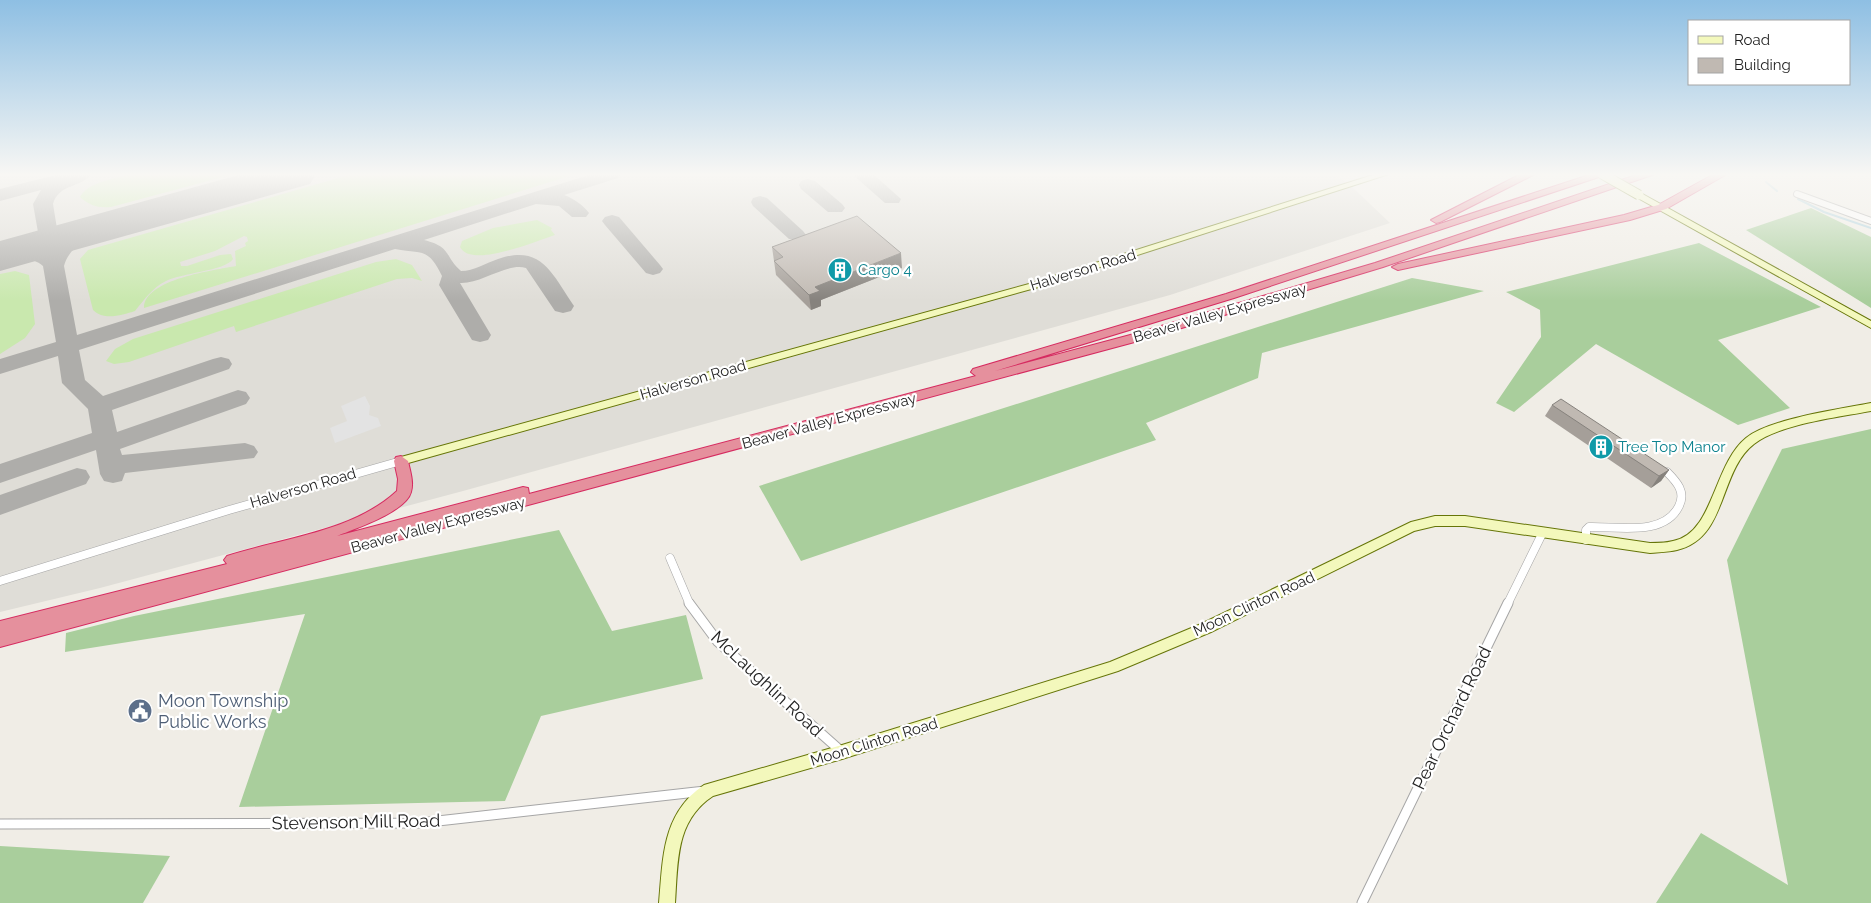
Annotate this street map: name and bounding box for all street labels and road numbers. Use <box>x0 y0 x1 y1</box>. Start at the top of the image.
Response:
street label: Halverson Road <box>1028 245 1138 295</box>
street label: Beaver Valley Expressway <box>1131 280 1309 346</box>
street label: Halverson Road <box>638 356 748 404</box>
street label: Beaver Valley Expressway <box>740 389 918 453</box>
street label: Halverson Road <box>248 464 358 512</box>
street label: Beaver Valley Expressway <box>349 493 527 557</box>
street label: Moon Clinton Road <box>1190 568 1318 640</box>
street label: McLaughlin Road <box>707 626 828 741</box>
street label: Pear Orchard Road <box>1408 643 1495 793</box>
street label: Moon Clinton Road <box>808 714 940 770</box>
street label: Stevenson Mill Road <box>272 810 440 833</box>

